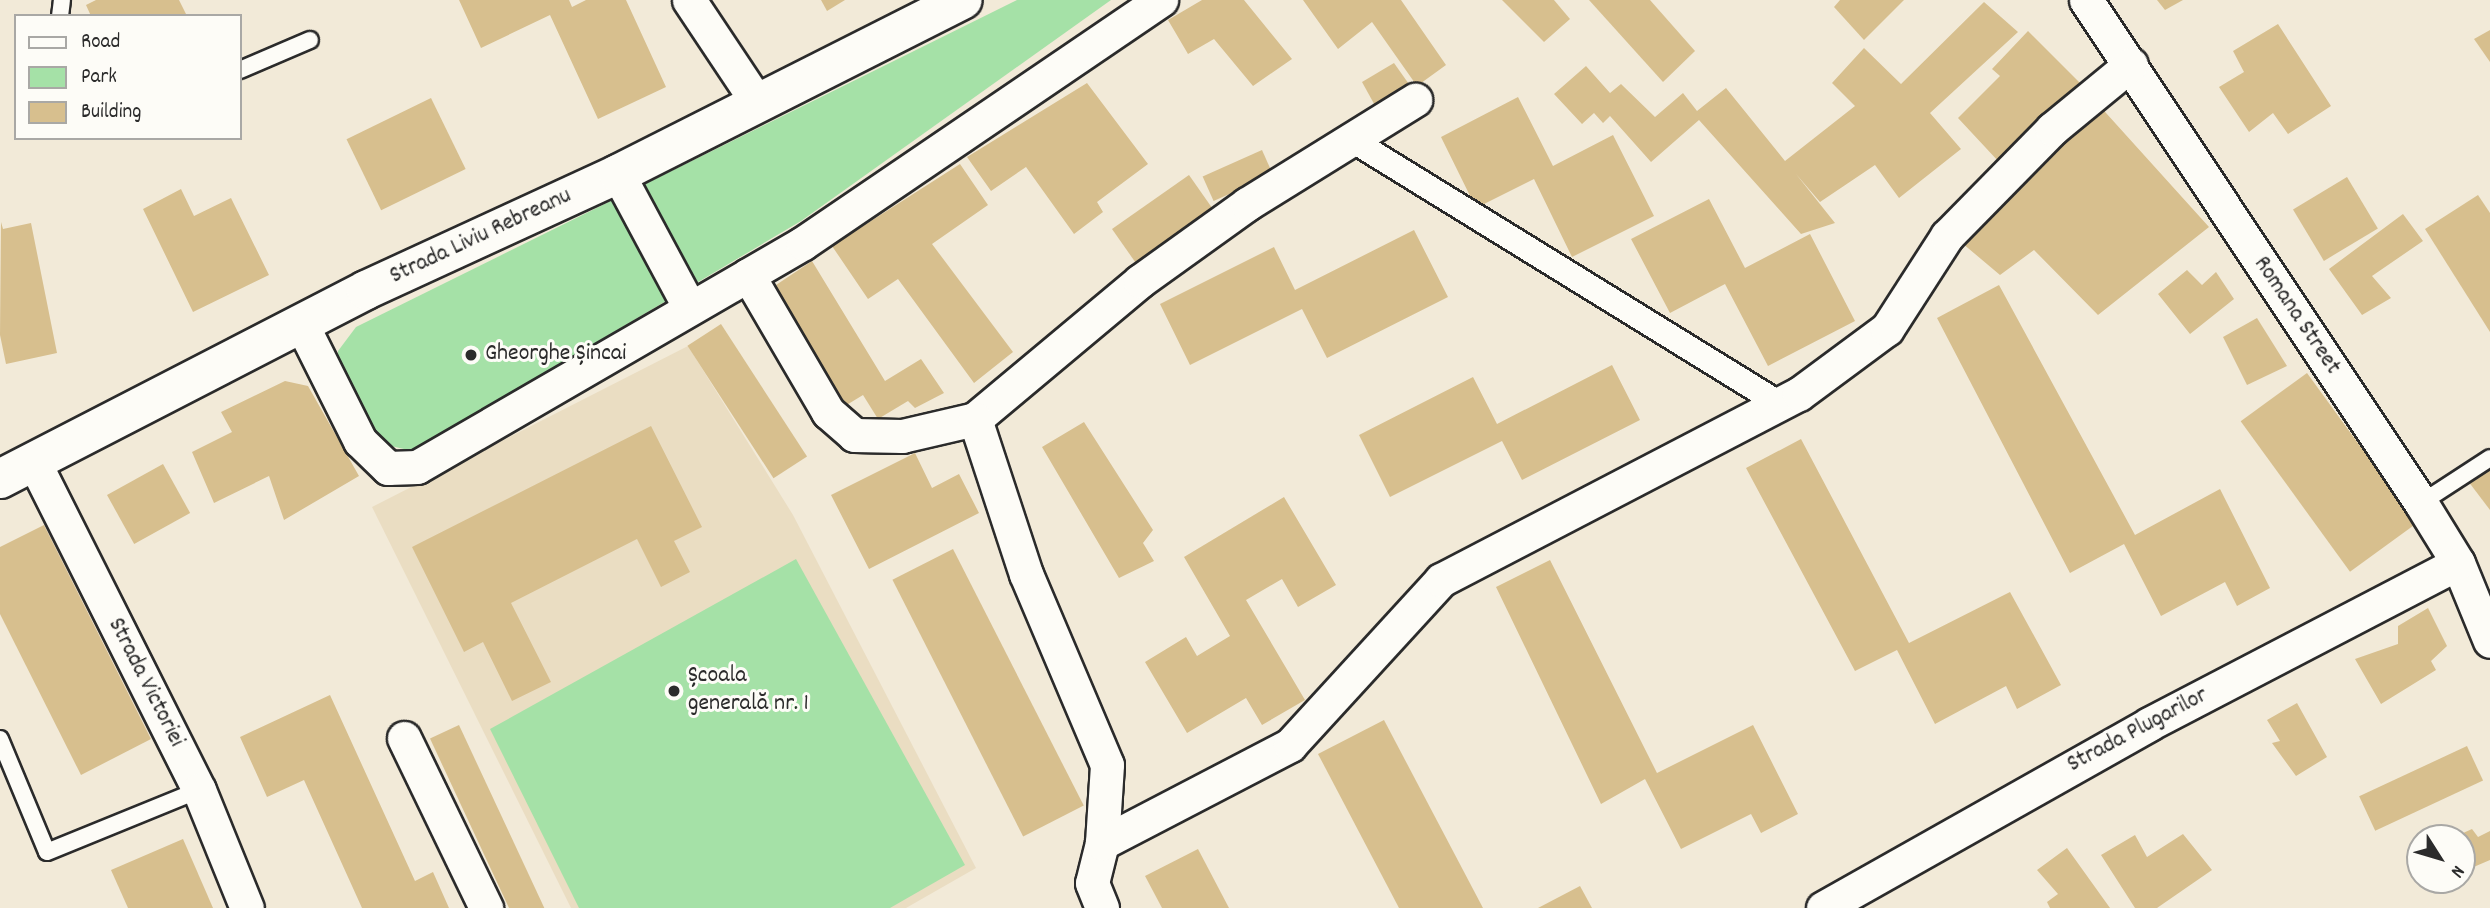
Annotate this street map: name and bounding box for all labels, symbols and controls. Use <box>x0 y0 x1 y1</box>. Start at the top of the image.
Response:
legend <box>14 14 242 140</box>
text: Road <box>81 28 120 58</box>
text: Park <box>81 63 117 93</box>
text: Building <box>81 98 141 128</box>
street label: Strada Liviu Rebreanu <box>386 182 576 292</box>
street label: Romana Street <box>2246 251 2346 381</box>
place label: Gheorghe Șincai <box>485 341 626 369</box>
marker: Gheorghe Șincai <box>463 347 479 363</box>
street label: Strada Victoriei <box>100 614 190 752</box>
place label: Școala generală nr. 1 <box>688 663 809 719</box>
street label: Strada Plugarilor <box>2063 682 2213 780</box>
marker: Școala generală nr. 1 <box>666 683 682 699</box>
north arrow <box>2406 824 2476 894</box>
text: N <box>2443 859 2470 883</box>

